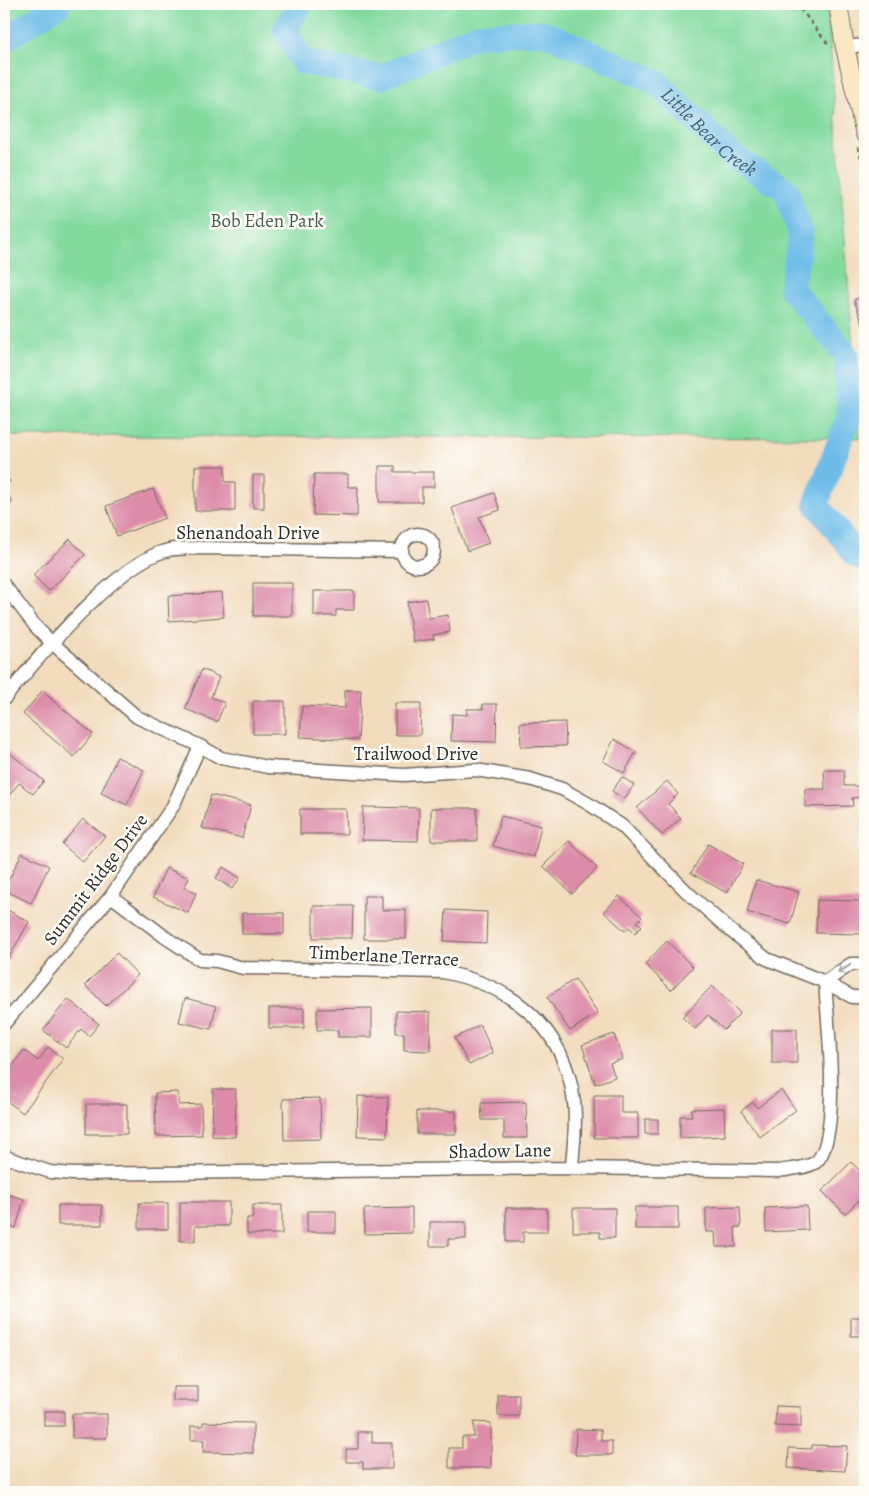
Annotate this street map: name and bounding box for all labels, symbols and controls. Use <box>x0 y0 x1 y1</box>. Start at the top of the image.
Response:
water label: Little Bear Creek <box>655 81 762 183</box>
park label: Bob Eden Park <box>210 208 324 234</box>
street label: Shenandoah Drive <box>176 520 320 546</box>
street label: Trailwood Drive <box>354 741 478 767</box>
street label: Summit Ridge Drive <box>38 808 154 951</box>
street label: Timberlane Terrace <box>308 939 459 973</box>
one-way arrow <box>837 964 851 974</box>
street label: Shadow Lane <box>448 1137 552 1165</box>

